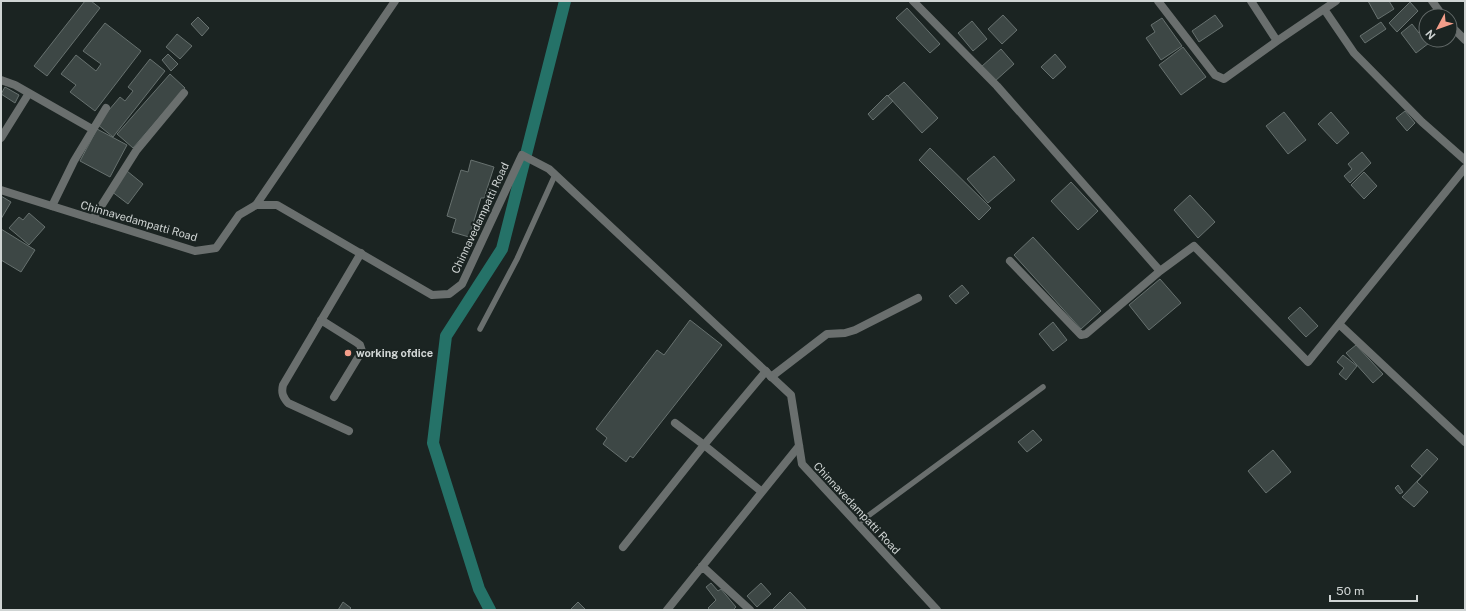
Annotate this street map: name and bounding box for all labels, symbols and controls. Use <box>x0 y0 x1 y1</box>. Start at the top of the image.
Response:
north arrow <box>1418 8 1458 48</box>
text: N <box>1423 27 1438 42</box>
street label: Chinnavedampatti Road <box>449 161 511 275</box>
street label: Chinnavedampatti Road <box>79 199 199 243</box>
place label: working ofdice <box>356 347 433 359</box>
marker: working ofdice <box>343 348 353 358</box>
street label: Chinnavedampatti Road <box>811 460 903 556</box>
scale bar <box>1330 577 1417 603</box>
text: 50 m <box>1336 584 1364 598</box>

